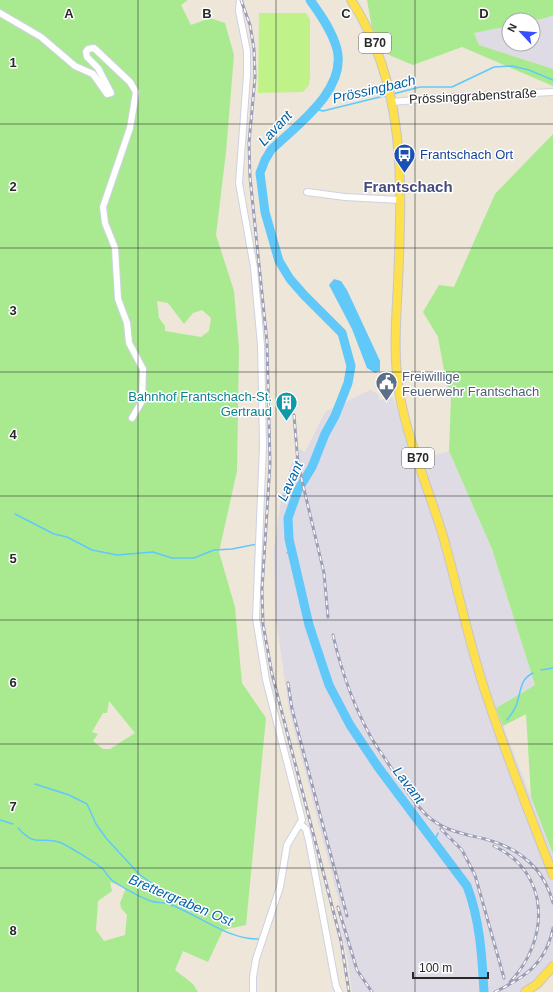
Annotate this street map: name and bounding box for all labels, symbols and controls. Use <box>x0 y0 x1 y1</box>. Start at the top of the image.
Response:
text: A <box>64 6 74 21</box>
text: B <box>202 6 212 21</box>
text: C <box>341 6 351 21</box>
text: D <box>479 6 489 21</box>
north arrow <box>501 12 541 52</box>
text: N <box>505 21 519 34</box>
road number: B70 <box>359 33 391 53</box>
text: 1 <box>9 55 17 70</box>
water label: Prössingbach <box>331 72 417 106</box>
street label: Prössinggrabenstraße <box>409 85 537 107</box>
water label: Lavant <box>255 106 296 149</box>
bus stop icon: Frantschach Ort <box>392 141 418 174</box>
place label: Frantschach Ort <box>420 147 514 162</box>
district label: Frantschach <box>363 178 453 195</box>
text: 2 <box>9 179 17 194</box>
text: 3 <box>9 303 17 318</box>
place label: Freiwillige Feuerwehr Frantschach <box>402 369 539 399</box>
public building icon: Freiwillige Feuerwehr Frantschach <box>374 370 400 403</box>
place label: Bahnhof Frantschach-St. Gertraud <box>128 389 272 419</box>
building icon: Bahnhof Frantschach-St. Gertraud <box>274 390 300 423</box>
text: 4 <box>9 427 17 442</box>
road number: B70 <box>402 448 434 468</box>
water label: Lavant <box>274 458 307 503</box>
text: 5 <box>9 551 17 566</box>
text: 6 <box>9 675 17 690</box>
water label: Lavant <box>390 763 429 807</box>
text: 7 <box>9 799 17 814</box>
water label: Brettergraben Ost <box>127 871 236 930</box>
text: 8 <box>9 923 17 938</box>
scale bar <box>413 954 488 980</box>
text: 100 m <box>419 961 452 975</box>

